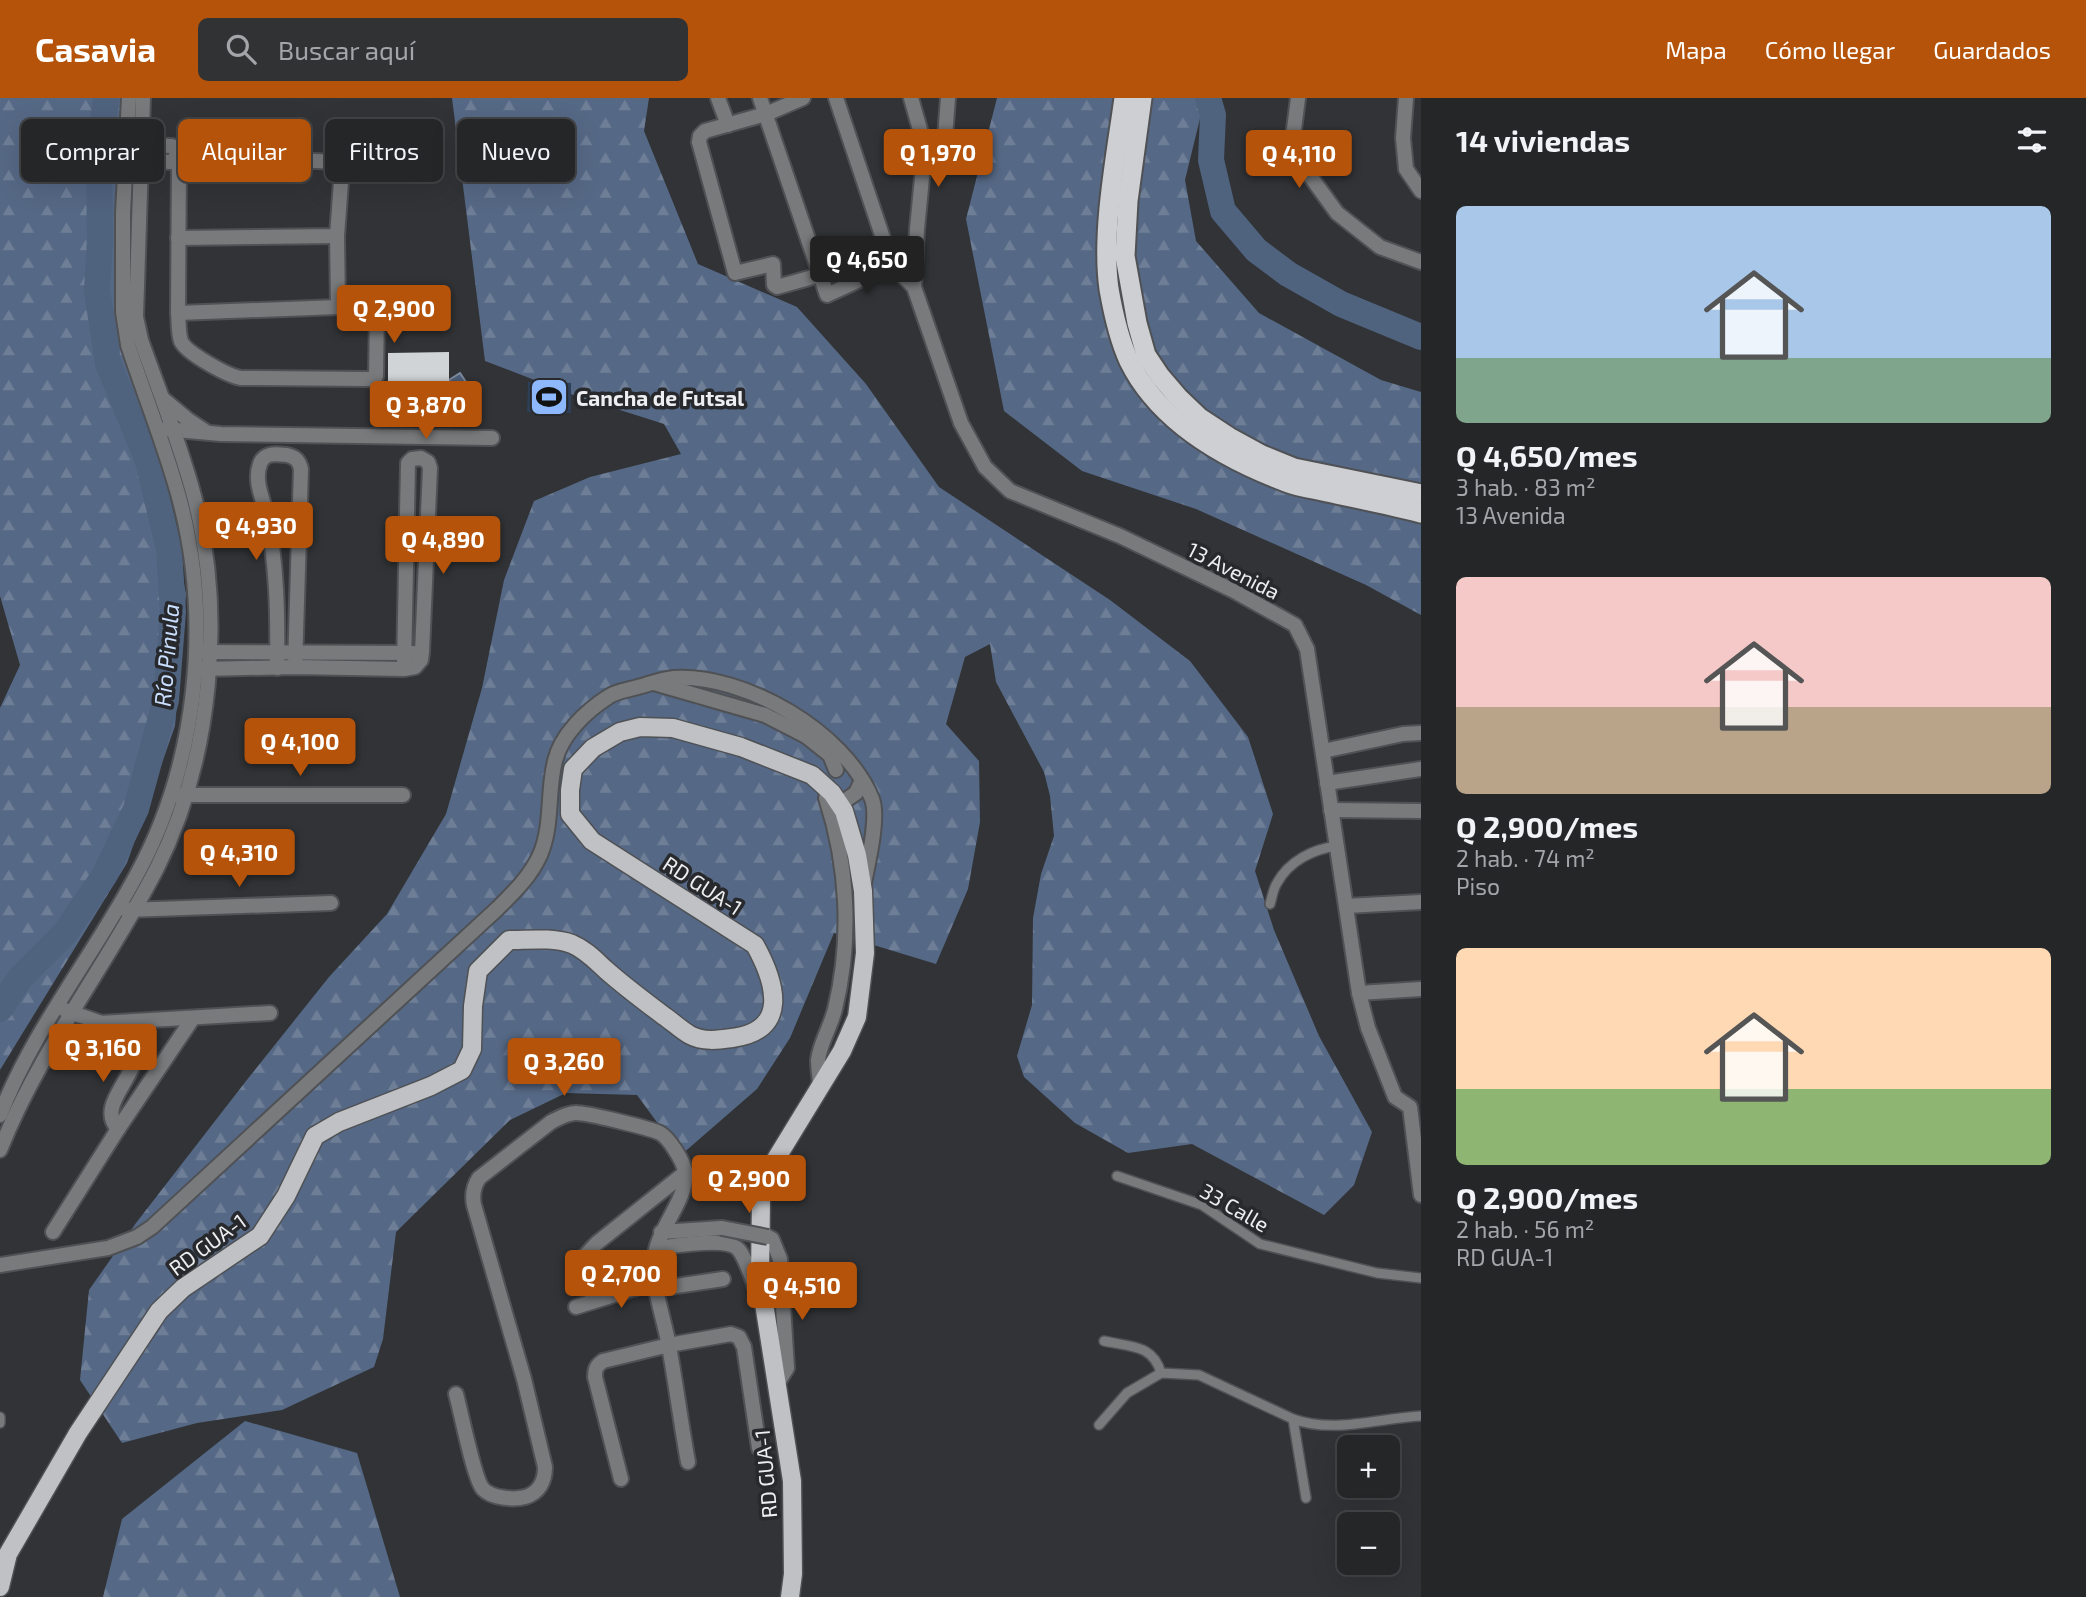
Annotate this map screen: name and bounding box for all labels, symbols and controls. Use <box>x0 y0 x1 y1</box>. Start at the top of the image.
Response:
search box <box>198 18 688 81</box>
text: Casavia <box>35 29 156 69</box>
icon: search <box>222 30 260 68</box>
text: Buscar aquí <box>278 34 415 65</box>
text: Mapa <box>1665 35 1727 64</box>
text: Cómo llegar <box>1765 35 1895 64</box>
text: Guardados <box>1933 35 2051 64</box>
chip: Comprar <box>21 119 164 182</box>
chip: Alquilar <box>178 119 311 182</box>
chip: Filtros <box>325 119 443 182</box>
chip: Nuevo <box>457 119 575 182</box>
icon: filters <box>2013 121 2051 159</box>
text: 14 viviendas <box>1456 122 1630 158</box>
pin: Q 1,970 <box>873 130 1003 189</box>
pin: Q 4,110 <box>1234 130 1364 190</box>
text: Q 1,970 <box>900 138 976 166</box>
text: Q 4,110 <box>1262 139 1336 167</box>
pin: Q 4,650 <box>802 236 932 296</box>
text: Q 4,650 <box>826 245 908 273</box>
icon: home <box>1691 252 1817 378</box>
pin: Q 2,900 <box>329 286 459 345</box>
text: Q 2,900 <box>353 294 435 322</box>
sports icon: Cancha de Futsal <box>528 376 570 418</box>
pin: Q 3,870 <box>361 382 491 441</box>
place label: Cancha de Futsal <box>576 385 744 410</box>
text: Q 3,870 <box>386 390 466 418</box>
text: Q 4,650/mes <box>1456 437 1638 473</box>
text: 3 hab. · 83 m² <box>1456 473 1596 501</box>
text: 13 Avenida <box>1456 501 1566 529</box>
pin: Q 4,930 <box>191 503 321 562</box>
text: Q 4,930 <box>215 511 297 539</box>
pin: Q 4,890 <box>378 517 508 576</box>
text: Q 4,890 <box>401 525 485 553</box>
street label: 13 Avenida <box>1184 536 1284 604</box>
water label: Río Pinula <box>148 602 184 708</box>
icon: home <box>1691 623 1817 749</box>
pin: Q 4,100 <box>235 718 365 778</box>
text: Q 4,100 <box>261 727 339 755</box>
text: Q 2,900/mes <box>1456 808 1638 844</box>
pin: Q 4,310 <box>174 830 304 889</box>
text: Q 4,310 <box>200 838 278 866</box>
text: 2 hab. · 74 m² <box>1456 844 1595 872</box>
street label: RD GUA-1 <box>659 850 747 920</box>
text: Piso <box>1456 872 1500 900</box>
icon: home <box>1691 994 1817 1120</box>
pin: Q 3,160 <box>38 1024 168 1084</box>
text: Q 3,160 <box>65 1033 141 1061</box>
pin: Q 3,260 <box>499 1038 629 1098</box>
text: Q 3,260 <box>524 1047 604 1075</box>
pin: Q 2,900 <box>684 1156 814 1215</box>
text: Q 2,900 <box>708 1164 790 1192</box>
street label: 33 Calle <box>1196 1177 1274 1237</box>
text: Q 2,900/mes <box>1456 1179 1638 1215</box>
street label: RD GUA-1 <box>164 1208 250 1280</box>
text: 2 hab. · 56 m² <box>1456 1215 1594 1243</box>
text: RD GUA-1 <box>1456 1243 1553 1271</box>
pin: Q 2,700 <box>556 1250 686 1310</box>
text: Q 2,700 <box>581 1259 661 1287</box>
pin: Q 4,510 <box>737 1262 867 1322</box>
text: Q 4,510 <box>763 1271 841 1299</box>
street label: RD GUA-1 <box>749 1429 781 1519</box>
map controls <box>1337 1435 1400 1575</box>
button: + <box>1337 1435 1400 1498</box>
button: − <box>1337 1512 1400 1575</box>

